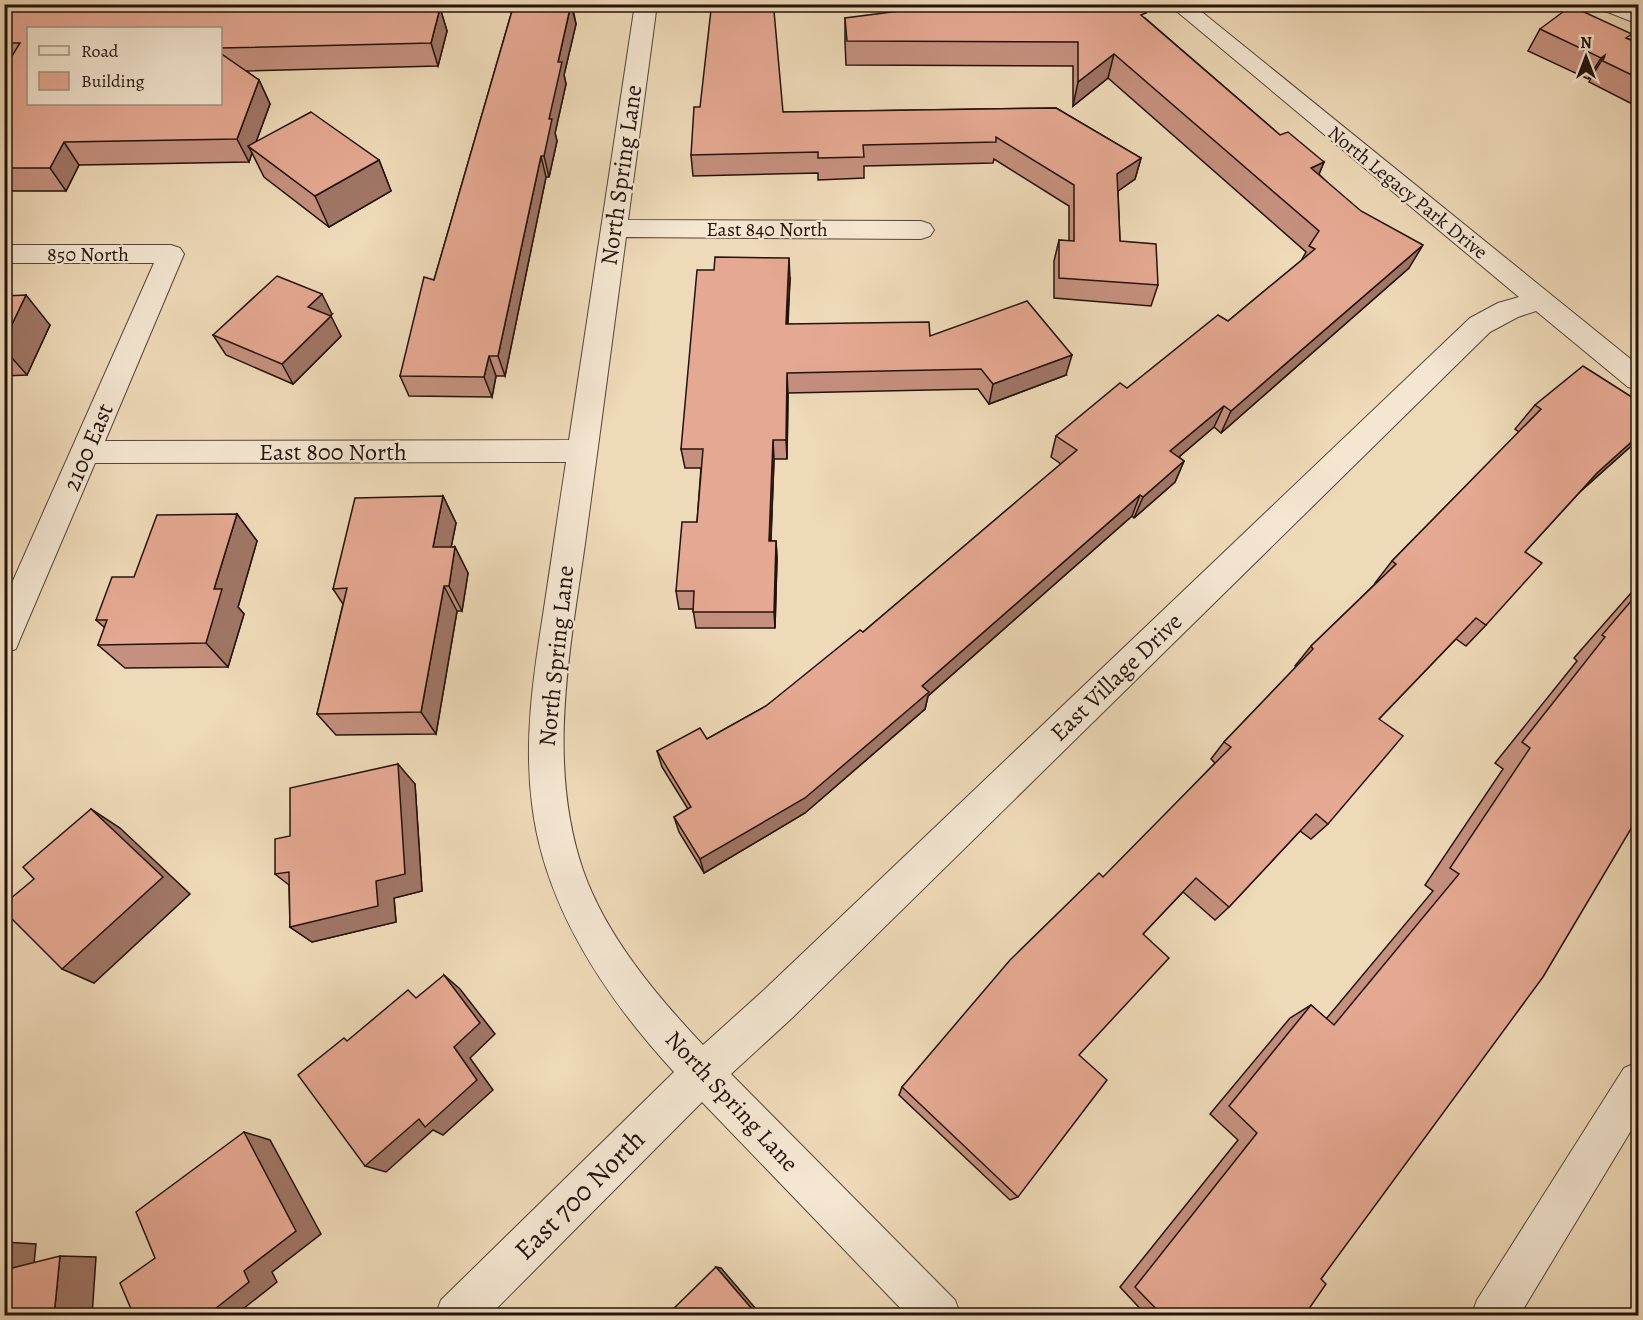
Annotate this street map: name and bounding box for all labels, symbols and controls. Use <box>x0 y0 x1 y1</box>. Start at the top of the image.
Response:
legend <box>27 27 222 105</box>
north arrow <box>1556 27 1616 87</box>
text: N <box>1580 32 1592 54</box>
text: Road <box>81 39 119 63</box>
text: Building <box>81 69 145 93</box>
street label: North Spring Lane <box>592 83 650 267</box>
street label: North Legacy Park Drive <box>1322 119 1493 265</box>
street label: East 840 North <box>706 216 828 243</box>
street label: 850 North <box>47 241 129 268</box>
street label: 2100 East <box>55 398 121 496</box>
street label: East 800 North <box>259 436 407 468</box>
street label: North Spring Lane <box>531 564 581 748</box>
street label: East Village Drive <box>1043 606 1189 748</box>
street label: North Spring Lane <box>658 1024 806 1178</box>
street label: East 700 North <box>506 1121 654 1268</box>

